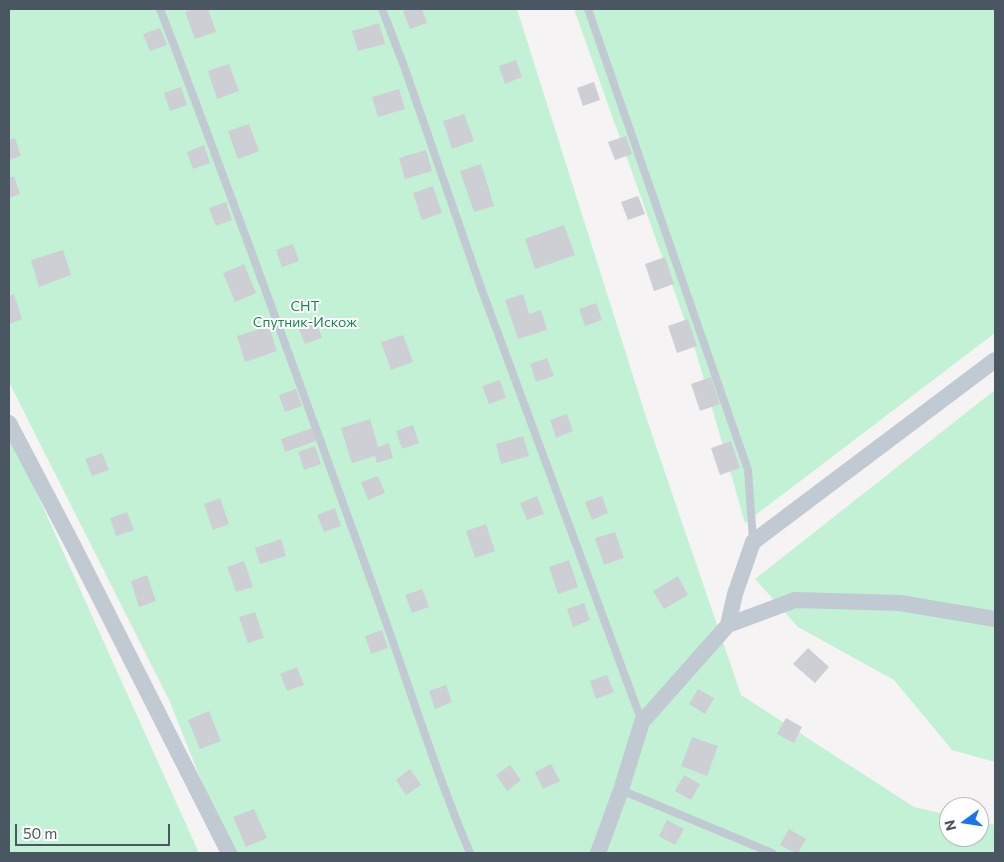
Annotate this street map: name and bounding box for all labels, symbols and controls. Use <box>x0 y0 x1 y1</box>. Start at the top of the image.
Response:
park label: СНТ Спутник-Искож <box>253 298 357 331</box>
north arrow <box>939 797 989 847</box>
scale bar <box>18 814 172 846</box>
text: N <box>940 818 959 833</box>
text: 50 m <box>23 824 57 842</box>

